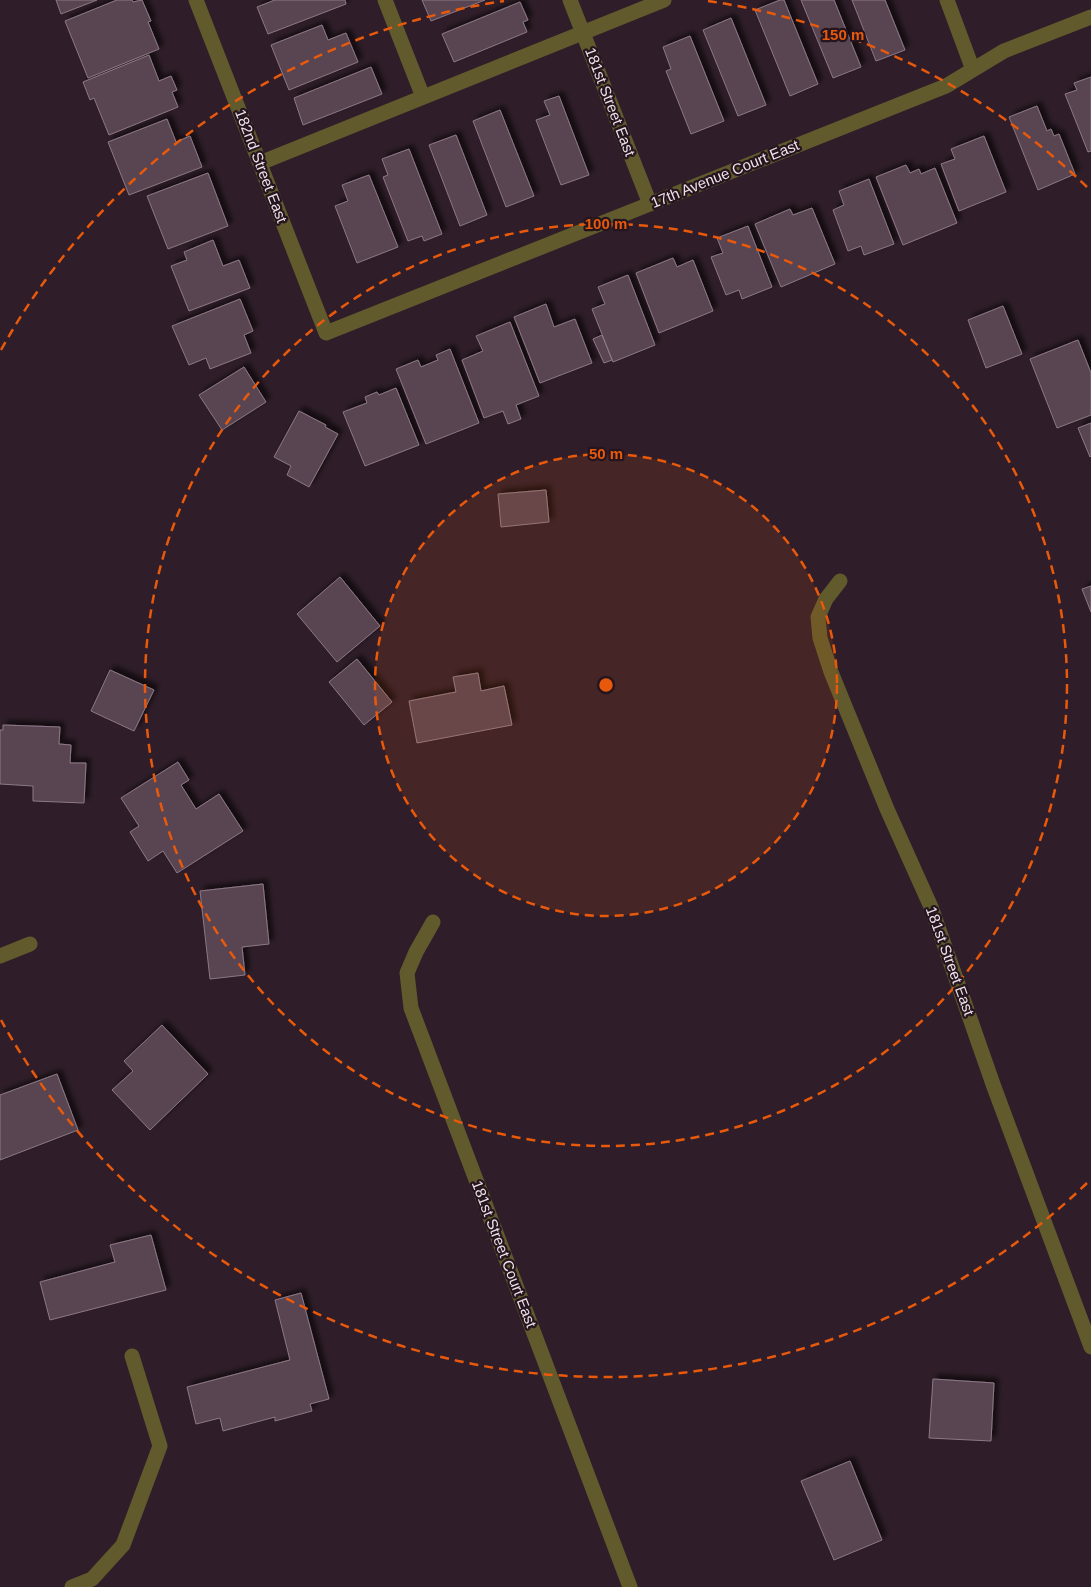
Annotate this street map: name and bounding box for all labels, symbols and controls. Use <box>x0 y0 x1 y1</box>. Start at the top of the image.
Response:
text: 150 m <box>822 26 864 43</box>
street label: 181st Street East <box>582 45 639 159</box>
street label: 182nd Street East <box>232 107 291 226</box>
street label: 17th Avenue Court East <box>648 136 802 211</box>
text: 100 m <box>585 215 627 232</box>
text: 50 m <box>589 445 623 462</box>
centre of rings <box>597 676 615 694</box>
street label: 181st Street East <box>923 904 978 1019</box>
street label: 181st Street Court East <box>469 1178 541 1330</box>

